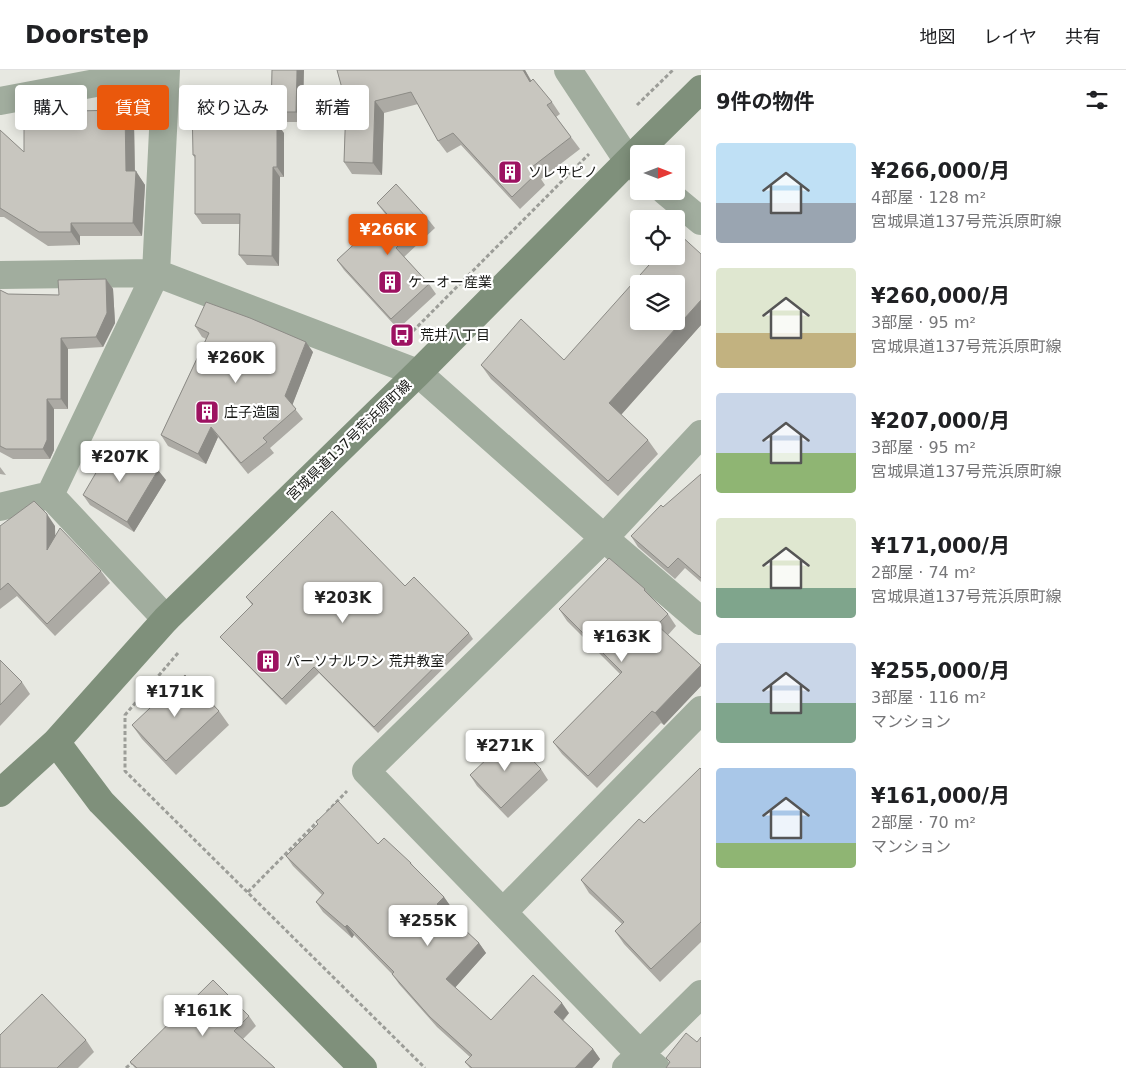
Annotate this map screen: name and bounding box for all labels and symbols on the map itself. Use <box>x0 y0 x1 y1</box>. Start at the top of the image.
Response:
north arrow <box>630 145 685 200</box>
building icon: ソレサピノ <box>497 159 523 185</box>
place label: ソレサピノ <box>528 164 598 180</box>
pin: ¥266K <box>353 214 423 256</box>
building icon: ケーオー産業 <box>377 269 403 295</box>
place label: ケーオー産業 <box>408 274 492 290</box>
bus stop icon: 荒井八丁目 <box>389 322 415 348</box>
place label: 荒井八丁目 <box>420 327 490 343</box>
pin: ¥260K <box>201 342 271 384</box>
street label: 宮城県道137号荒浜原町線 <box>283 376 415 504</box>
building icon: 庄子造園 <box>194 399 220 425</box>
place label: 庄子造園 <box>224 404 280 420</box>
pin: ¥207K <box>85 440 155 483</box>
pin: ¥203K <box>308 582 378 624</box>
pin: ¥163K <box>587 620 657 663</box>
building icon: パーソナルワン 荒井教室 <box>255 648 281 674</box>
place label: パーソナルワン 荒井教室 <box>286 653 444 669</box>
pin: ¥171K <box>140 676 210 718</box>
pin: ¥271K <box>470 730 540 772</box>
pin: ¥255K <box>393 904 463 947</box>
pin: ¥161K <box>168 994 238 1037</box>

